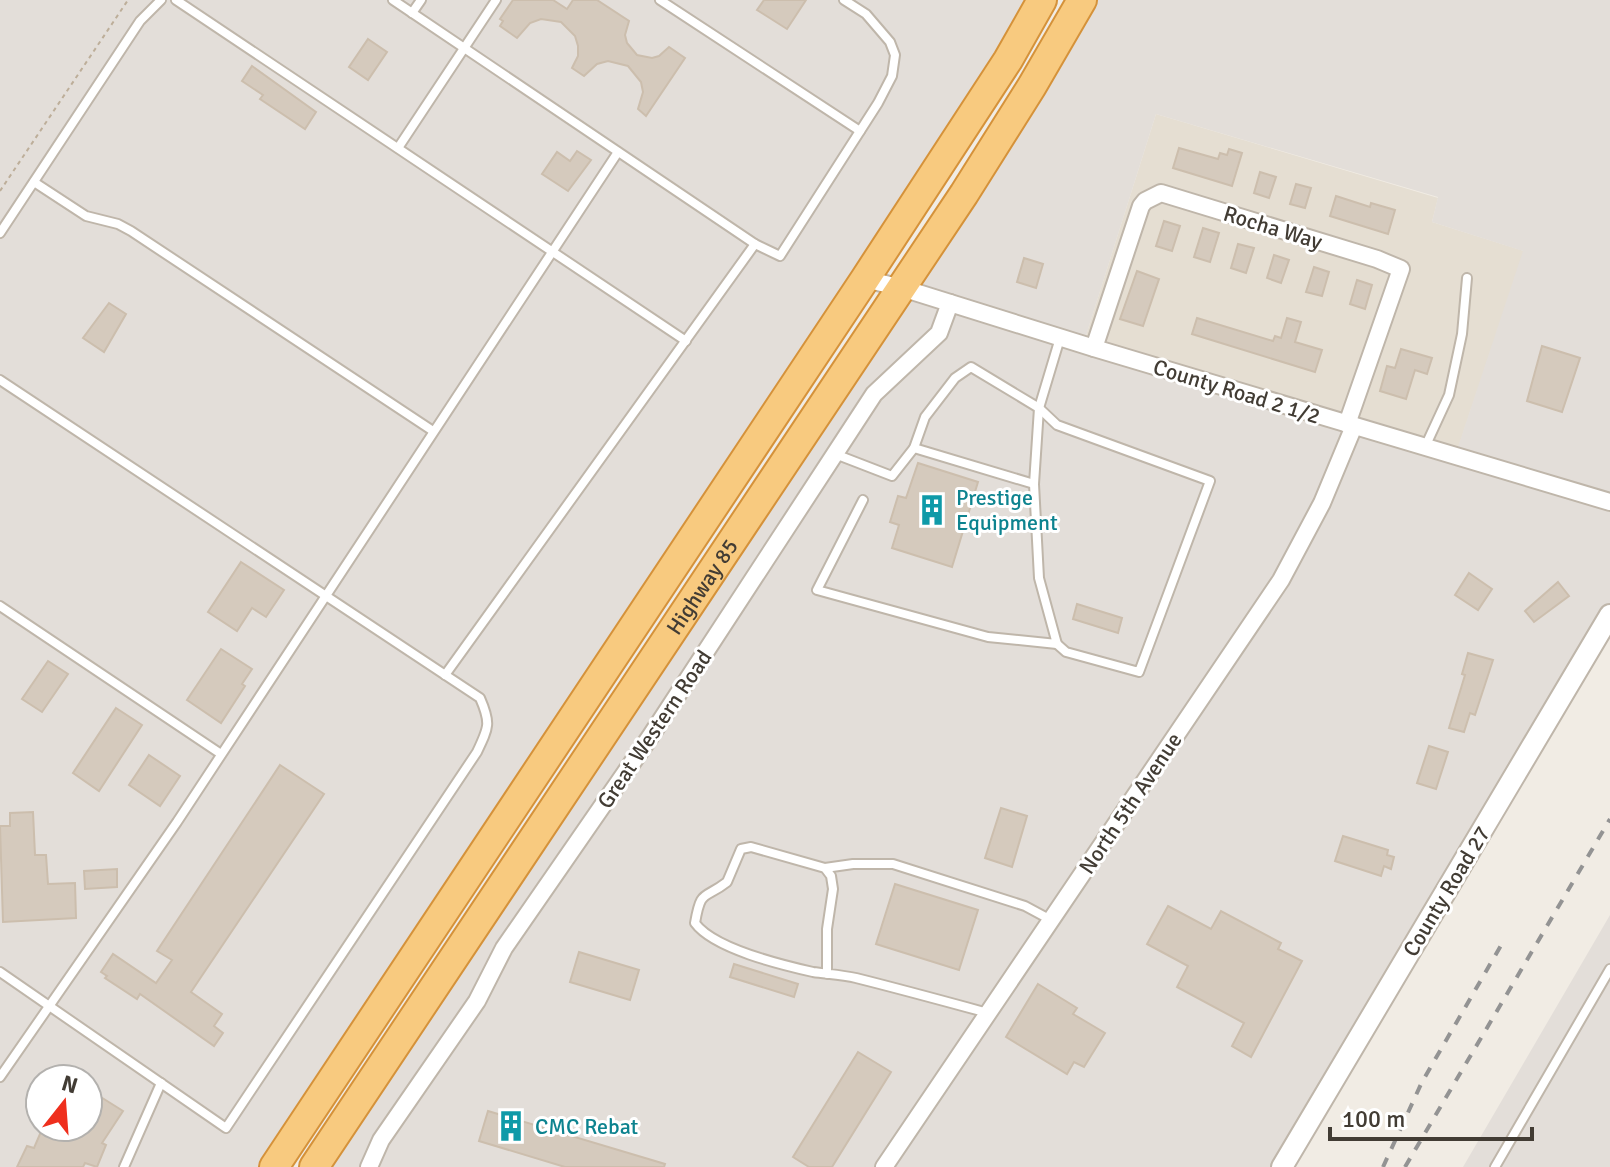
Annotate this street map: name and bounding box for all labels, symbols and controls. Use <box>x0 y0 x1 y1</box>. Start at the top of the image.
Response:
street label: Rocha Way <box>1220 200 1326 255</box>
street label: County Road 2 1/2 <box>1150 353 1324 430</box>
place label: Prestige Equipment <box>956 484 1058 536</box>
building icon: Prestige Equipment <box>915 493 949 527</box>
street label: Highway 85 <box>660 534 744 640</box>
street label: Great Western Road <box>591 645 717 814</box>
street label: North 5th Avenue <box>1073 727 1188 879</box>
street label: County Road 27 <box>1397 821 1496 961</box>
north arrow <box>24 1063 104 1143</box>
text: N <box>58 1069 81 1100</box>
scale bar <box>1330 1091 1532 1141</box>
text: 100 m <box>1342 1104 1405 1134</box>
building icon: CMC Rebat <box>494 1109 528 1143</box>
place label: CMC Rebat <box>535 1113 639 1140</box>

